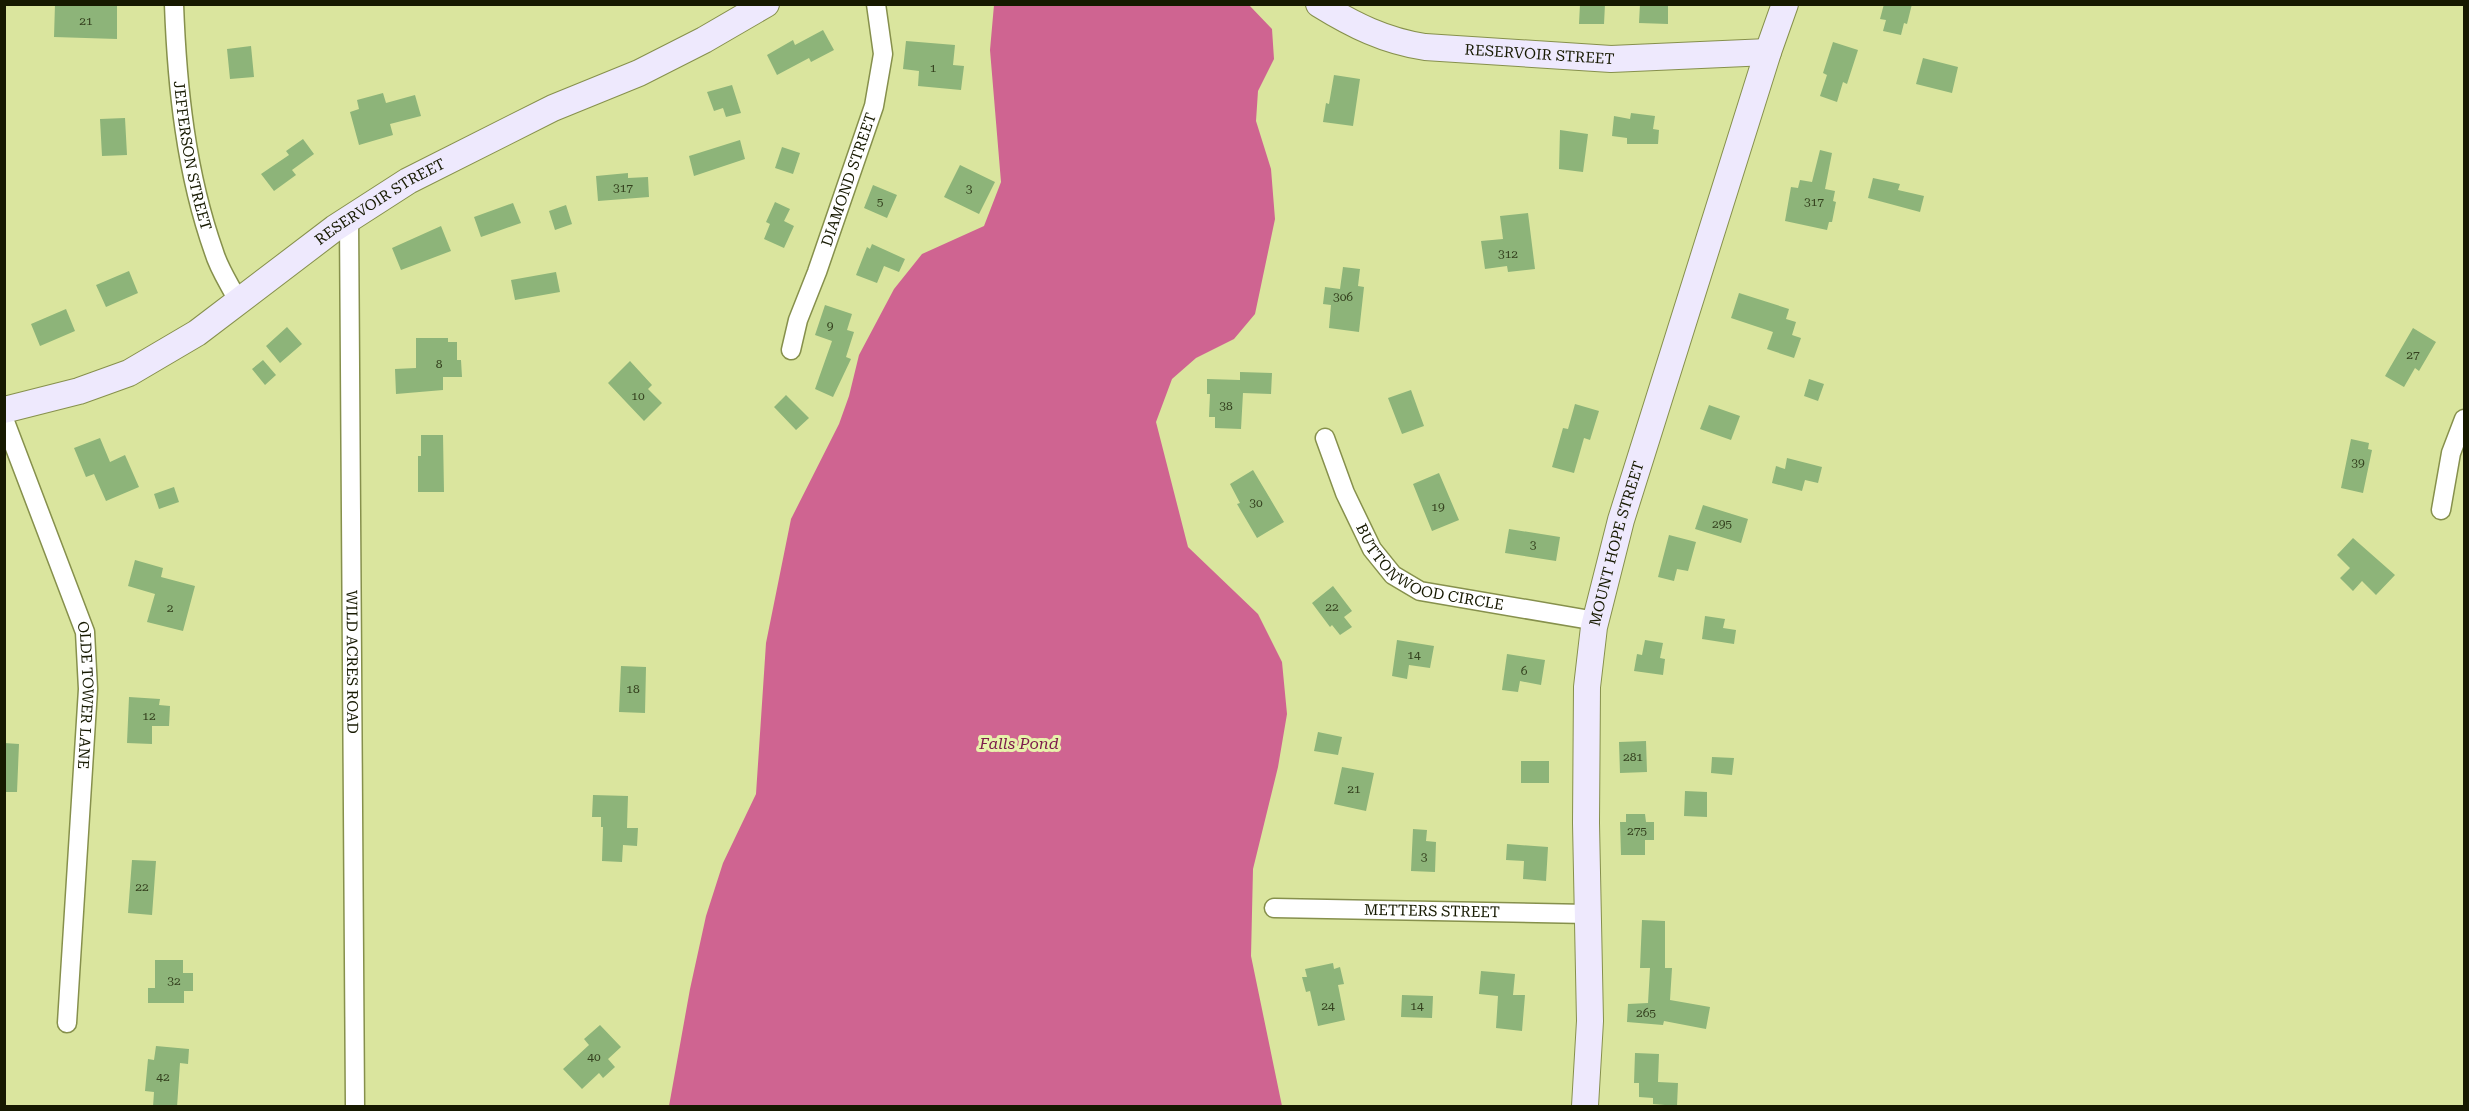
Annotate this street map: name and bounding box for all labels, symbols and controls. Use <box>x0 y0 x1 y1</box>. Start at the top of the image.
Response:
house number: 21 <box>79 14 93 28</box>
street label: RESERVOIR STREET <box>1464 41 1615 68</box>
house number: 1 <box>930 61 937 75</box>
street label: JEFFERSON STREET <box>170 80 215 233</box>
street label: DIAMOND STREET <box>817 111 880 249</box>
street label: RESERVOIR STREET <box>311 155 448 249</box>
house number: 317 <box>613 181 633 195</box>
house number: 3 <box>966 182 973 196</box>
house number: 5 <box>877 195 884 209</box>
house number: 317 <box>1804 195 1824 209</box>
house number: 312 <box>1498 247 1518 261</box>
house number: 306 <box>1333 290 1353 304</box>
house number: 9 <box>827 319 834 333</box>
house number: 27 <box>2406 348 2420 362</box>
house number: 8 <box>436 357 443 371</box>
house number: 10 <box>631 389 645 403</box>
house number: 38 <box>1219 399 1233 413</box>
house number: 39 <box>2351 456 2365 470</box>
street label: MOUNT HOPE STREET <box>1586 459 1648 628</box>
house number: 30 <box>1249 496 1263 510</box>
house number: 19 <box>1431 500 1445 514</box>
house number: 295 <box>1712 517 1732 531</box>
street label: BUTTONWOOD CIRCLE <box>1352 521 1505 614</box>
house number: 3 <box>1530 538 1537 552</box>
street label: WILD ACRES ROAD <box>343 590 361 734</box>
house number: 22 <box>1325 600 1339 614</box>
house number: 2 <box>167 601 174 615</box>
street label: OLDE TOWER LANE <box>73 618 97 770</box>
house number: 14 <box>1407 648 1421 662</box>
house number: 6 <box>1521 664 1528 678</box>
house number: 18 <box>626 682 640 696</box>
house number: 12 <box>142 709 156 723</box>
water label: Falls Pond <box>978 734 1059 753</box>
house number: 281 <box>1623 750 1643 764</box>
house number: 21 <box>1347 782 1361 796</box>
house number: 275 <box>1627 824 1647 838</box>
house number: 3 <box>1421 850 1428 864</box>
house number: 22 <box>135 880 149 894</box>
street label: METTERS STREET <box>1364 901 1500 921</box>
house number: 32 <box>167 974 181 988</box>
house number: 24 <box>1321 999 1335 1013</box>
house number: 14 <box>1410 999 1424 1013</box>
house number: 265 <box>1636 1006 1656 1020</box>
house number: 40 <box>587 1050 601 1064</box>
house number: 42 <box>156 1070 170 1084</box>

